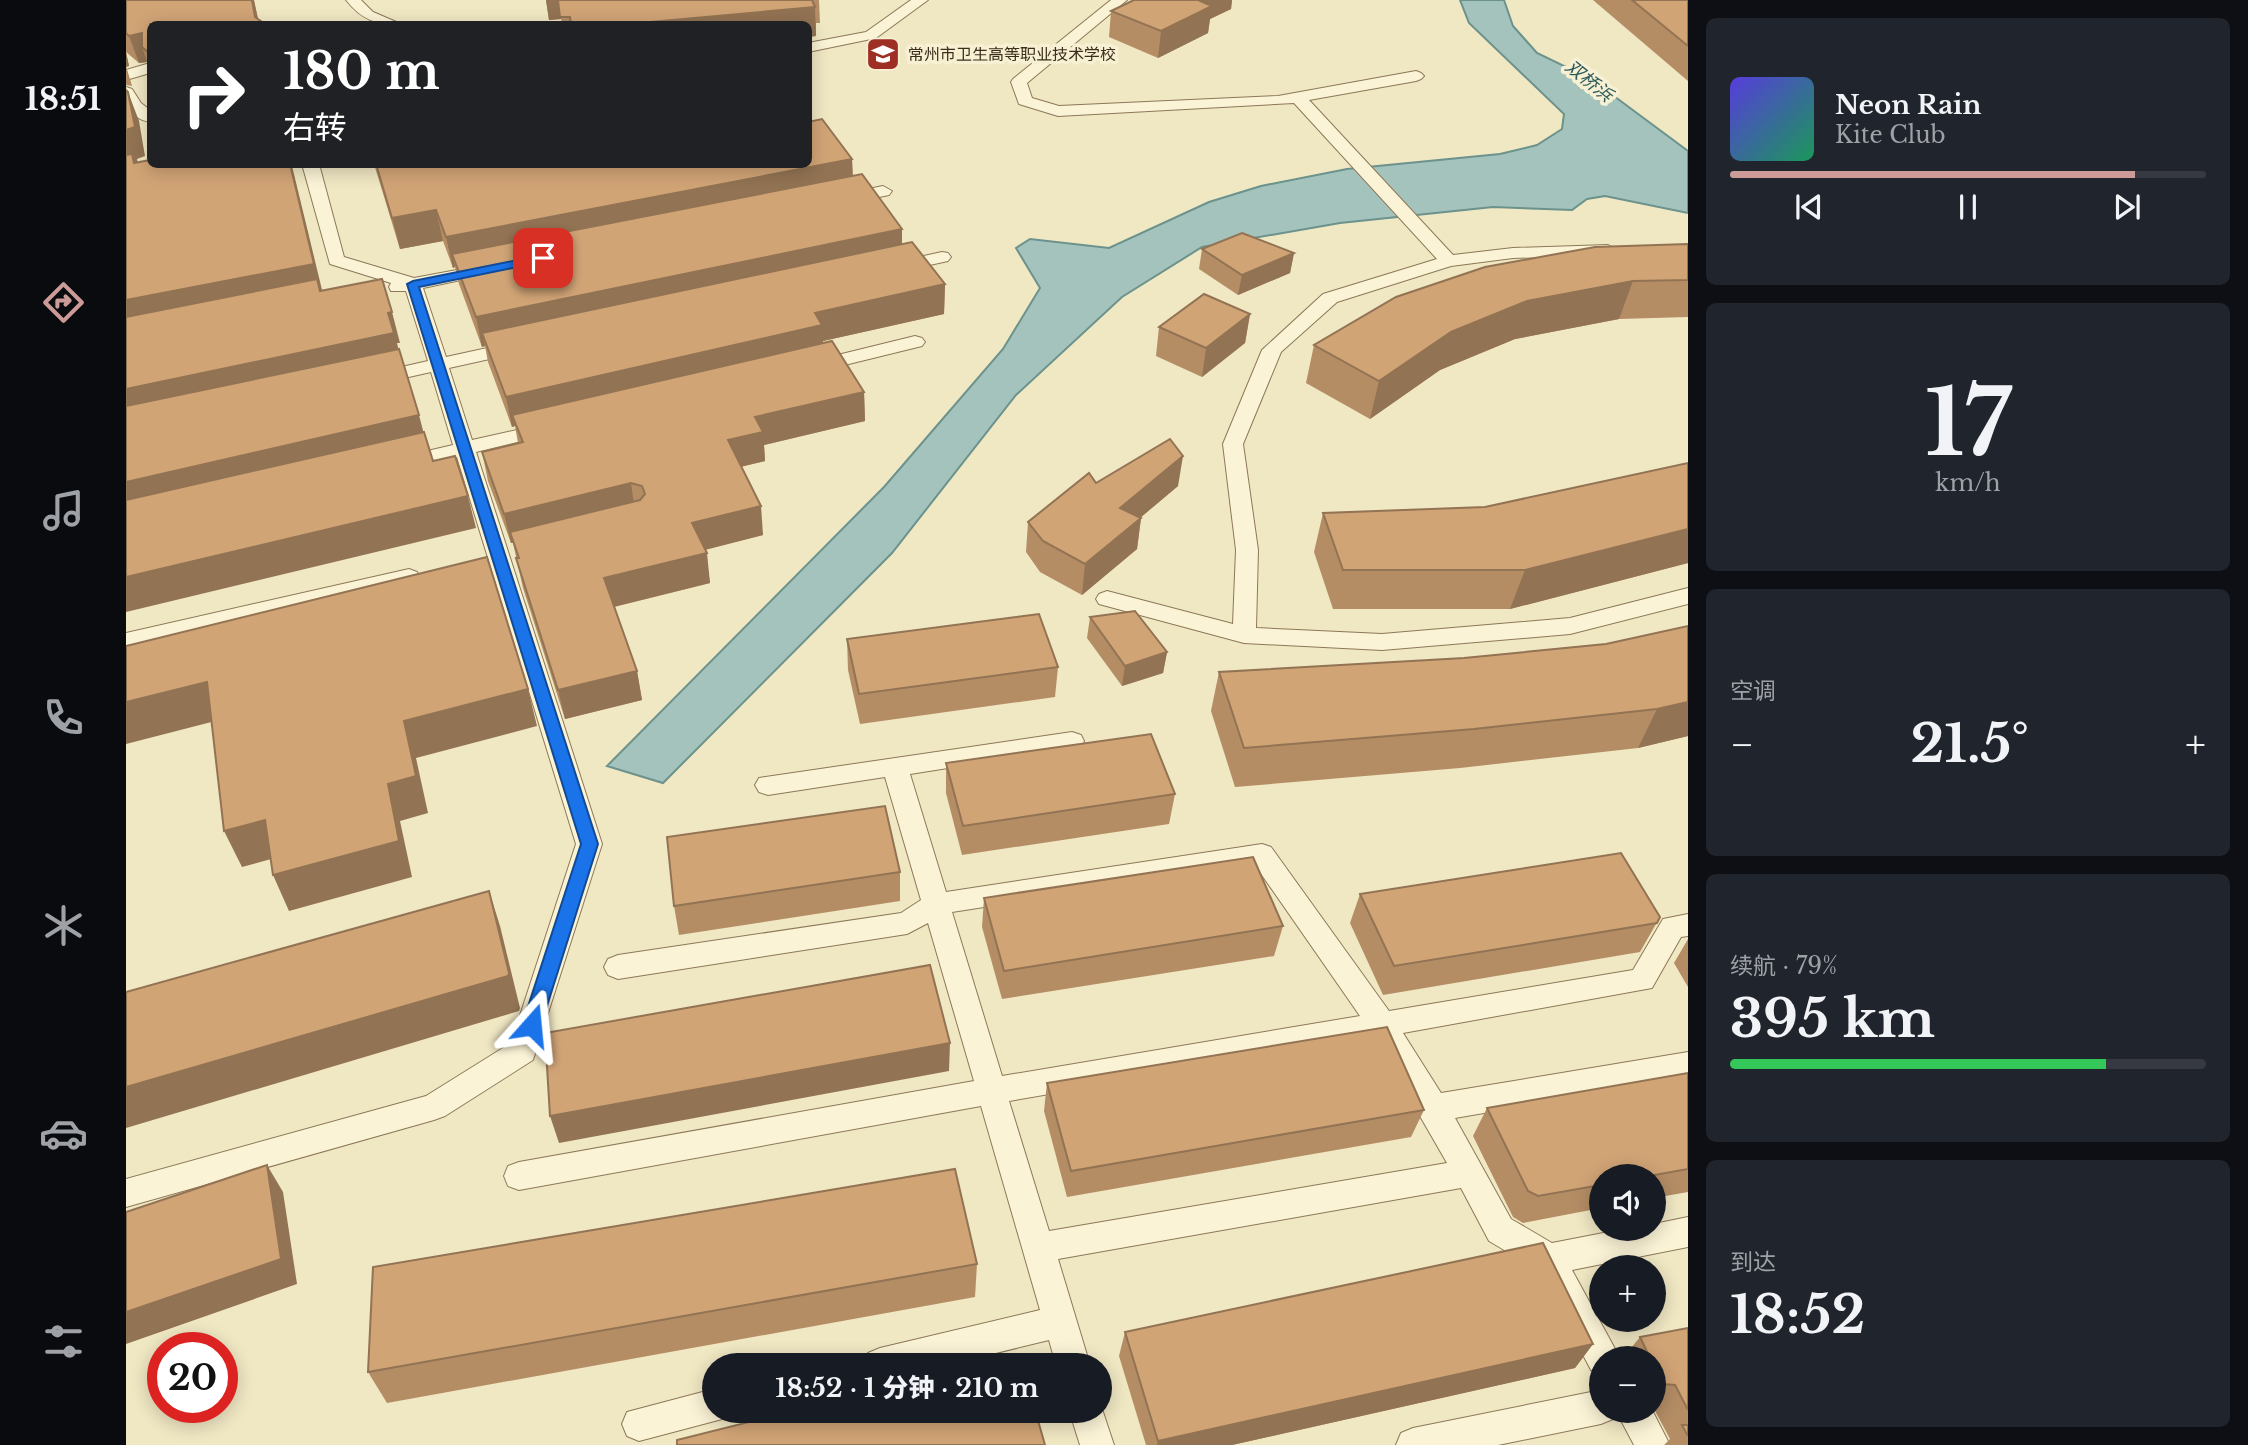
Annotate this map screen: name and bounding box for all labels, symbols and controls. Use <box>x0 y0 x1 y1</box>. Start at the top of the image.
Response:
school or university icon: 常州市卫生高等职业技术学校 <box>864 35 902 73</box>
text: 180 m <box>283 41 440 102</box>
place label: 常州市卫生高等职业技术学校 <box>908 44 1116 64</box>
icon: right <box>168 49 259 140</box>
water label: 双桥浜 <box>1561 55 1618 108</box>
text: 18:51 <box>25 79 101 119</box>
text: Neon Rain <box>1835 89 1981 121</box>
text: 右转 <box>283 108 347 148</box>
text: Kite Club <box>1835 121 1946 149</box>
icon: previous <box>1790 188 1828 226</box>
icon: pause <box>1949 188 1987 226</box>
icon: next <box>2108 188 2146 226</box>
pin <box>513 228 573 288</box>
icon: arrive <box>524 239 562 277</box>
icon: directions <box>39 278 88 327</box>
text: 17 <box>1925 367 2011 480</box>
text: km/h <box>1935 469 2001 497</box>
icon: music <box>39 486 88 535</box>
text: 空调 <box>1730 677 1776 705</box>
icon: phone <box>39 693 88 742</box>
text: 21.5° <box>1910 712 2029 776</box>
text: − <box>1730 721 1754 768</box>
text: + <box>2185 721 2206 768</box>
icon: climate <box>39 901 88 950</box>
text: 续航 · 79% <box>1730 952 1838 980</box>
text: 395 km <box>1730 987 1935 1051</box>
position arrow <box>495 988 569 1062</box>
icon: car <box>39 1109 88 1158</box>
map controls <box>1589 1164 1666 1423</box>
button: sound <box>1589 1164 1666 1241</box>
text: 到达 <box>1730 1248 1776 1276</box>
button: + <box>1589 1255 1666 1332</box>
text: 18:52 <box>1730 1283 1865 1347</box>
icon: filters <box>39 1317 88 1366</box>
speed limit sign: 20 <box>147 1332 238 1423</box>
button: − <box>1589 1346 1666 1423</box>
text: 18:52 · 1 分钟 · 210 m <box>775 1372 1039 1404</box>

